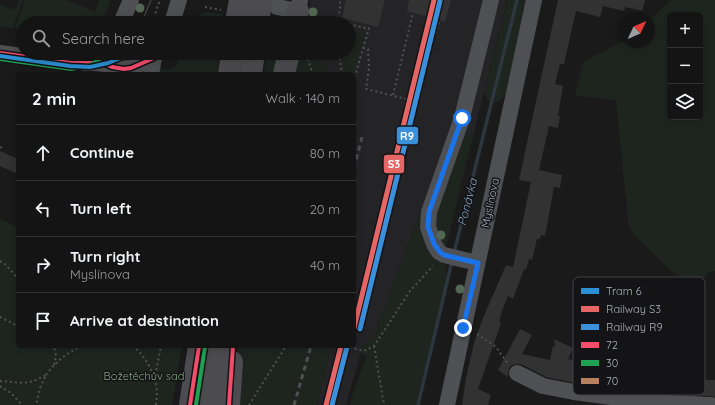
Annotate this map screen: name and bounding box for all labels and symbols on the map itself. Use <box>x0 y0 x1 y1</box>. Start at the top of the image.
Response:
north arrow <box>619 12 655 48</box>
route start <box>453 109 471 127</box>
line badge: R9 <box>396 126 419 145</box>
text: R9 <box>400 129 414 143</box>
line badge: S3 <box>383 154 405 174</box>
text: S3 <box>388 157 400 171</box>
water label: Ponávka <box>454 176 480 227</box>
street label: Myslínova <box>478 177 502 229</box>
legend <box>573 277 705 395</box>
text: Tram 6 <box>606 284 642 298</box>
text: Railway S3 <box>606 302 661 316</box>
route end <box>454 319 472 337</box>
text: Railway R9 <box>606 320 663 334</box>
text: 72 <box>606 338 618 352</box>
text: 30 <box>606 356 618 370</box>
park label: Božetěchův sad <box>104 369 184 383</box>
text: 70 <box>606 374 618 388</box>

